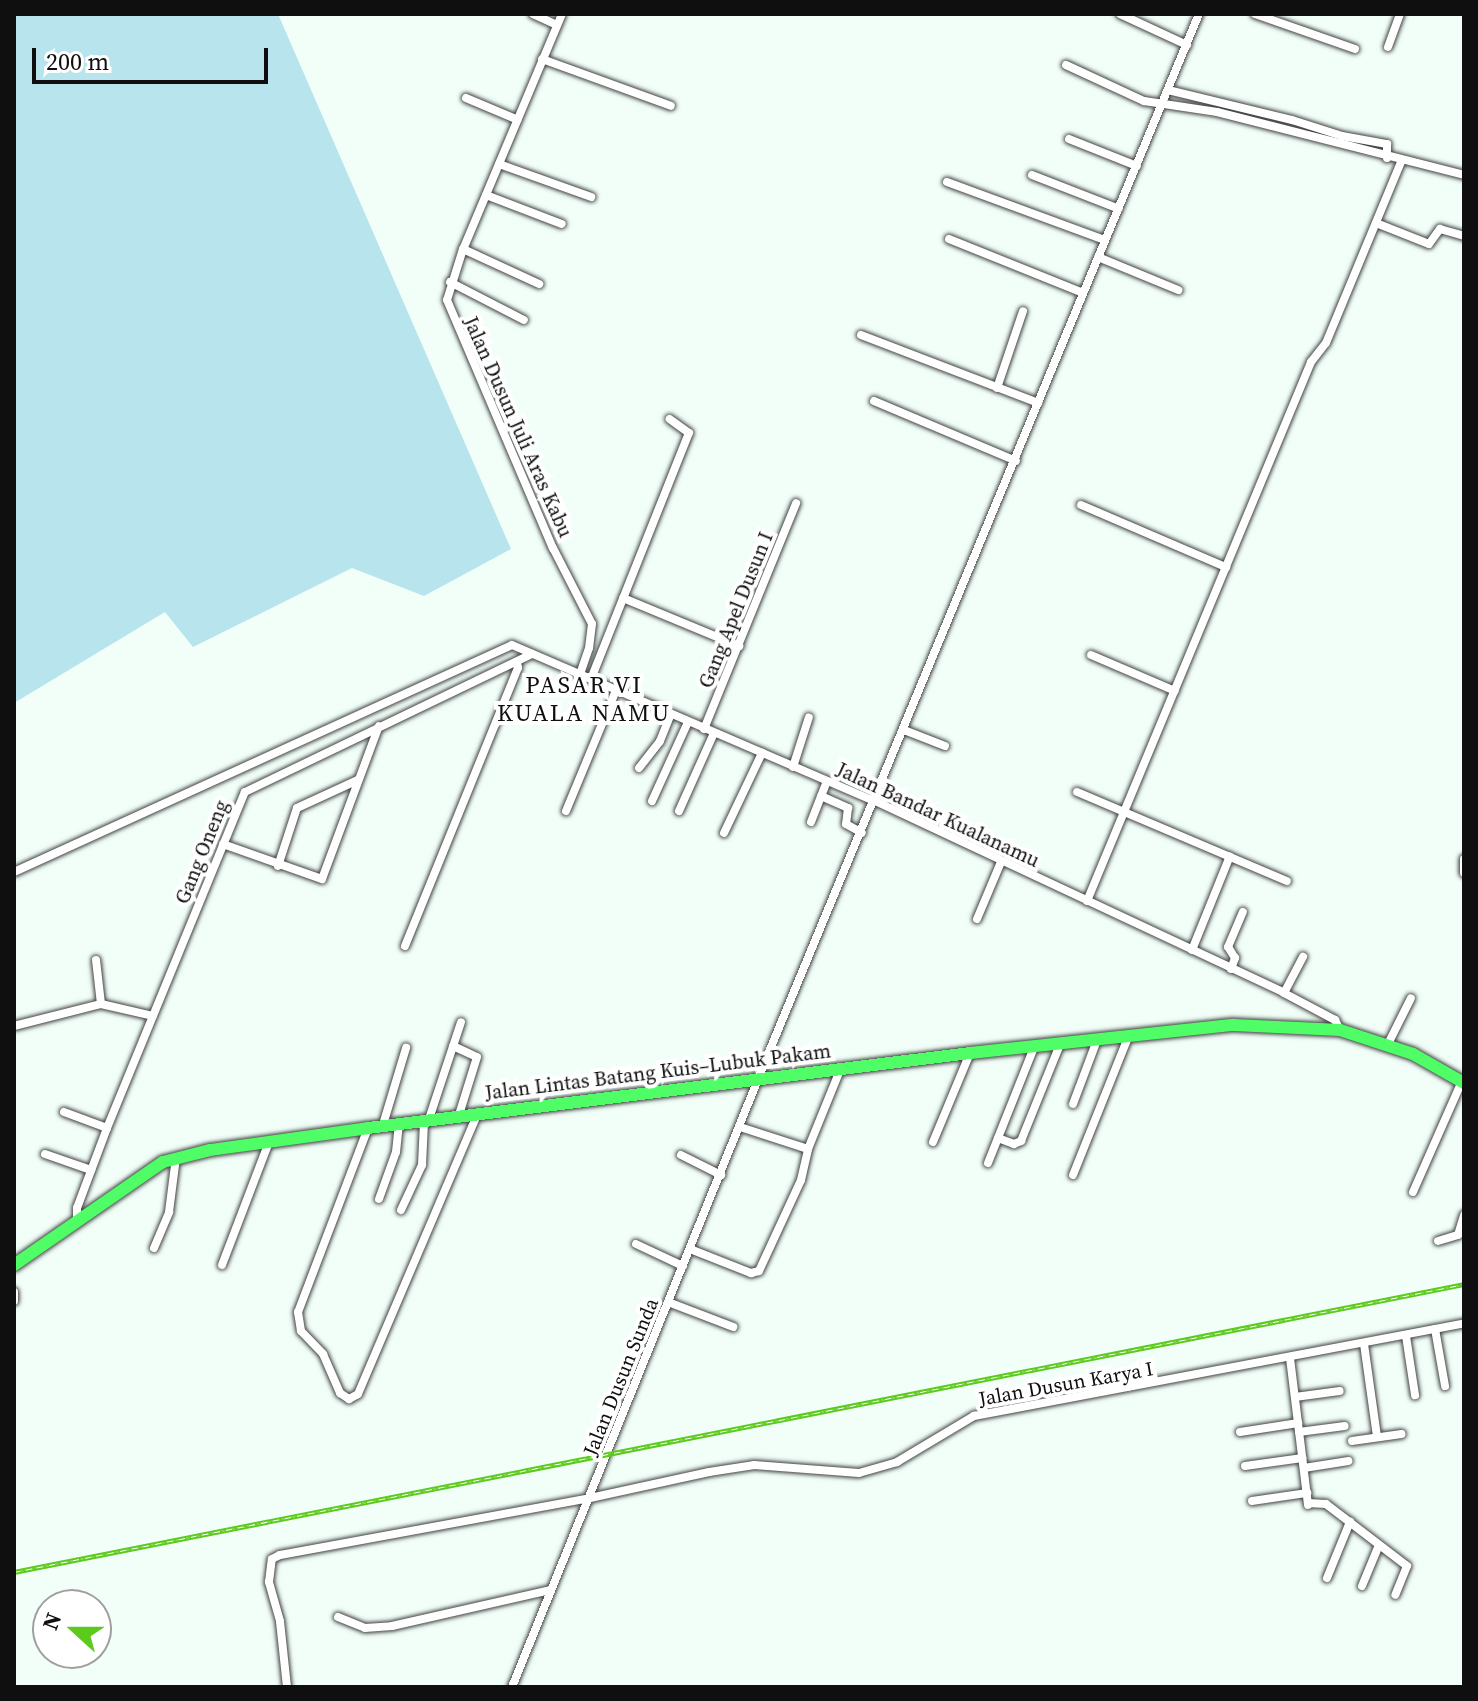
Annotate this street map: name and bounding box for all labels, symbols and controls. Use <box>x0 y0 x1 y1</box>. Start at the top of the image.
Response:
scale bar <box>36 32 272 82</box>
text: 200 m <box>46 45 109 78</box>
street label: Jalan Dusun Juli Aras Kabu <box>458 313 578 541</box>
street label: Gang Apel Dusun I <box>694 528 778 692</box>
district label: PASAR VI KUALA NAMU <box>497 671 671 727</box>
street label: Jalan Bandar Kualanamu <box>833 757 1043 873</box>
street label: Gang Oneng <box>170 797 234 907</box>
street label: Jalan Lintas Batang Kuis–Lubuk Pakam <box>484 1039 832 1105</box>
street label: Jalan Dusun Sunda <box>578 1295 664 1459</box>
street label: Jalan Dusun Karya I <box>977 1357 1155 1411</box>
north arrow <box>32 1589 112 1669</box>
text: N <box>35 1608 68 1634</box>

